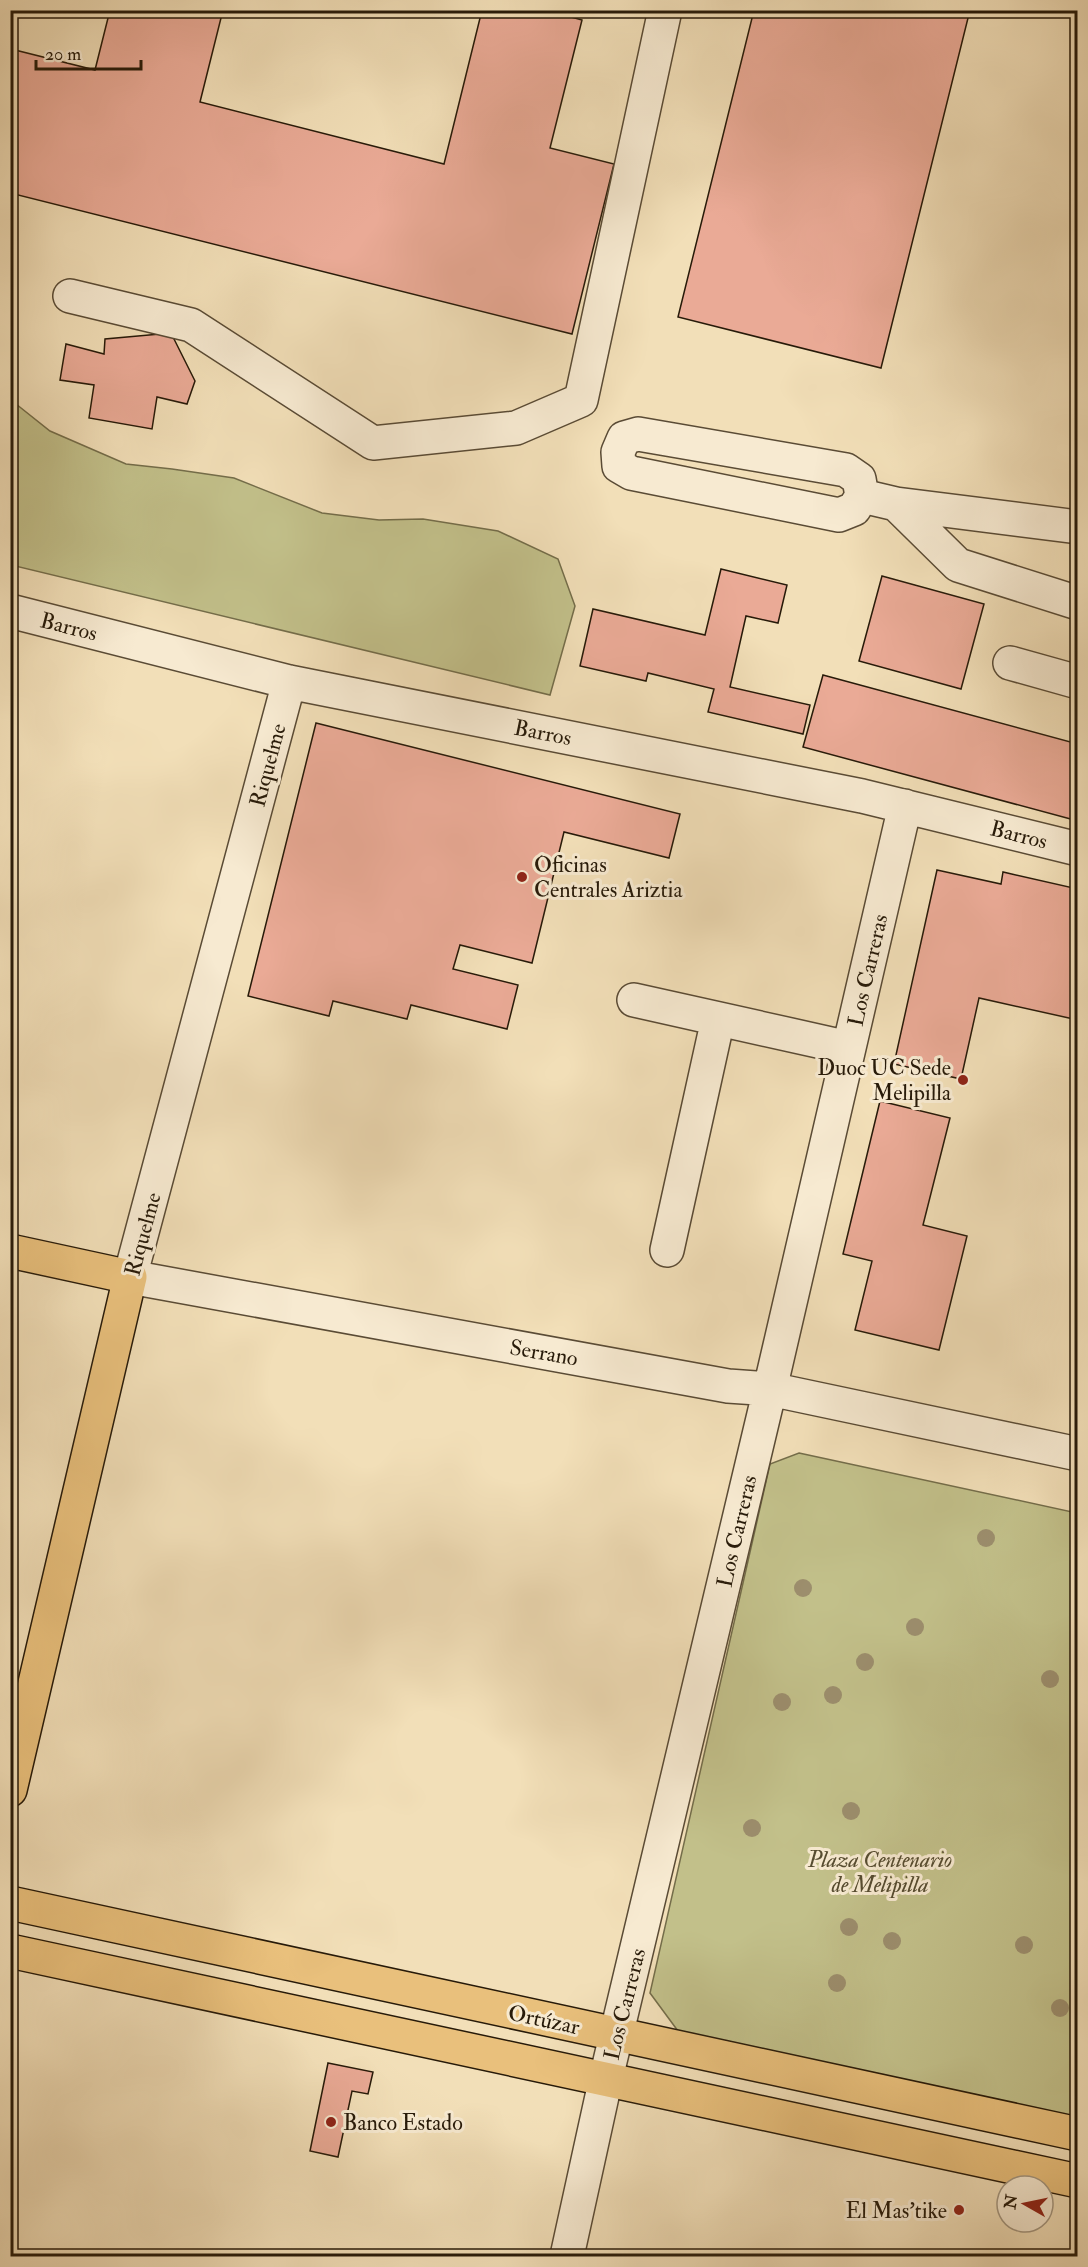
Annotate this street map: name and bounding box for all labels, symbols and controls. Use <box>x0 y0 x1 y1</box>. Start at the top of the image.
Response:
scale bar <box>36 33 141 71</box>
text: 20 m <box>45 43 81 66</box>
street label: Barros <box>37 606 100 648</box>
street label: Barros <box>512 714 574 752</box>
street label: Riquelme <box>243 720 293 810</box>
street label: Barros <box>987 814 1050 856</box>
place label: Oficinas Centrales Ariztia <box>534 851 683 904</box>
marker: Oficinas Centrales Ariztia <box>515 870 529 884</box>
street label: Los Carreras <box>841 911 894 1029</box>
place label: Duoc UC Sede Melipilla <box>817 1054 952 1108</box>
marker: Duoc UC Sede Melipilla <box>956 1073 970 1087</box>
street label: Riquelme <box>118 1189 168 1279</box>
street label: Serrano <box>508 1333 580 1373</box>
street label: Los Carreras <box>710 1472 763 1590</box>
park label: Plaza Centenario de Melipilla <box>807 1846 952 1899</box>
street label: Los Carreras <box>598 1945 652 2063</box>
street label: Ortúzar <box>505 1999 583 2041</box>
place label: Banco Estado <box>343 2109 463 2137</box>
marker: Banco Estado <box>324 2115 338 2129</box>
north arrow <box>995 2174 1055 2234</box>
text: N <box>1000 2193 1022 2211</box>
place label: El Mas'tike <box>845 2197 947 2225</box>
marker: El Mas'tike <box>952 2203 966 2217</box>

